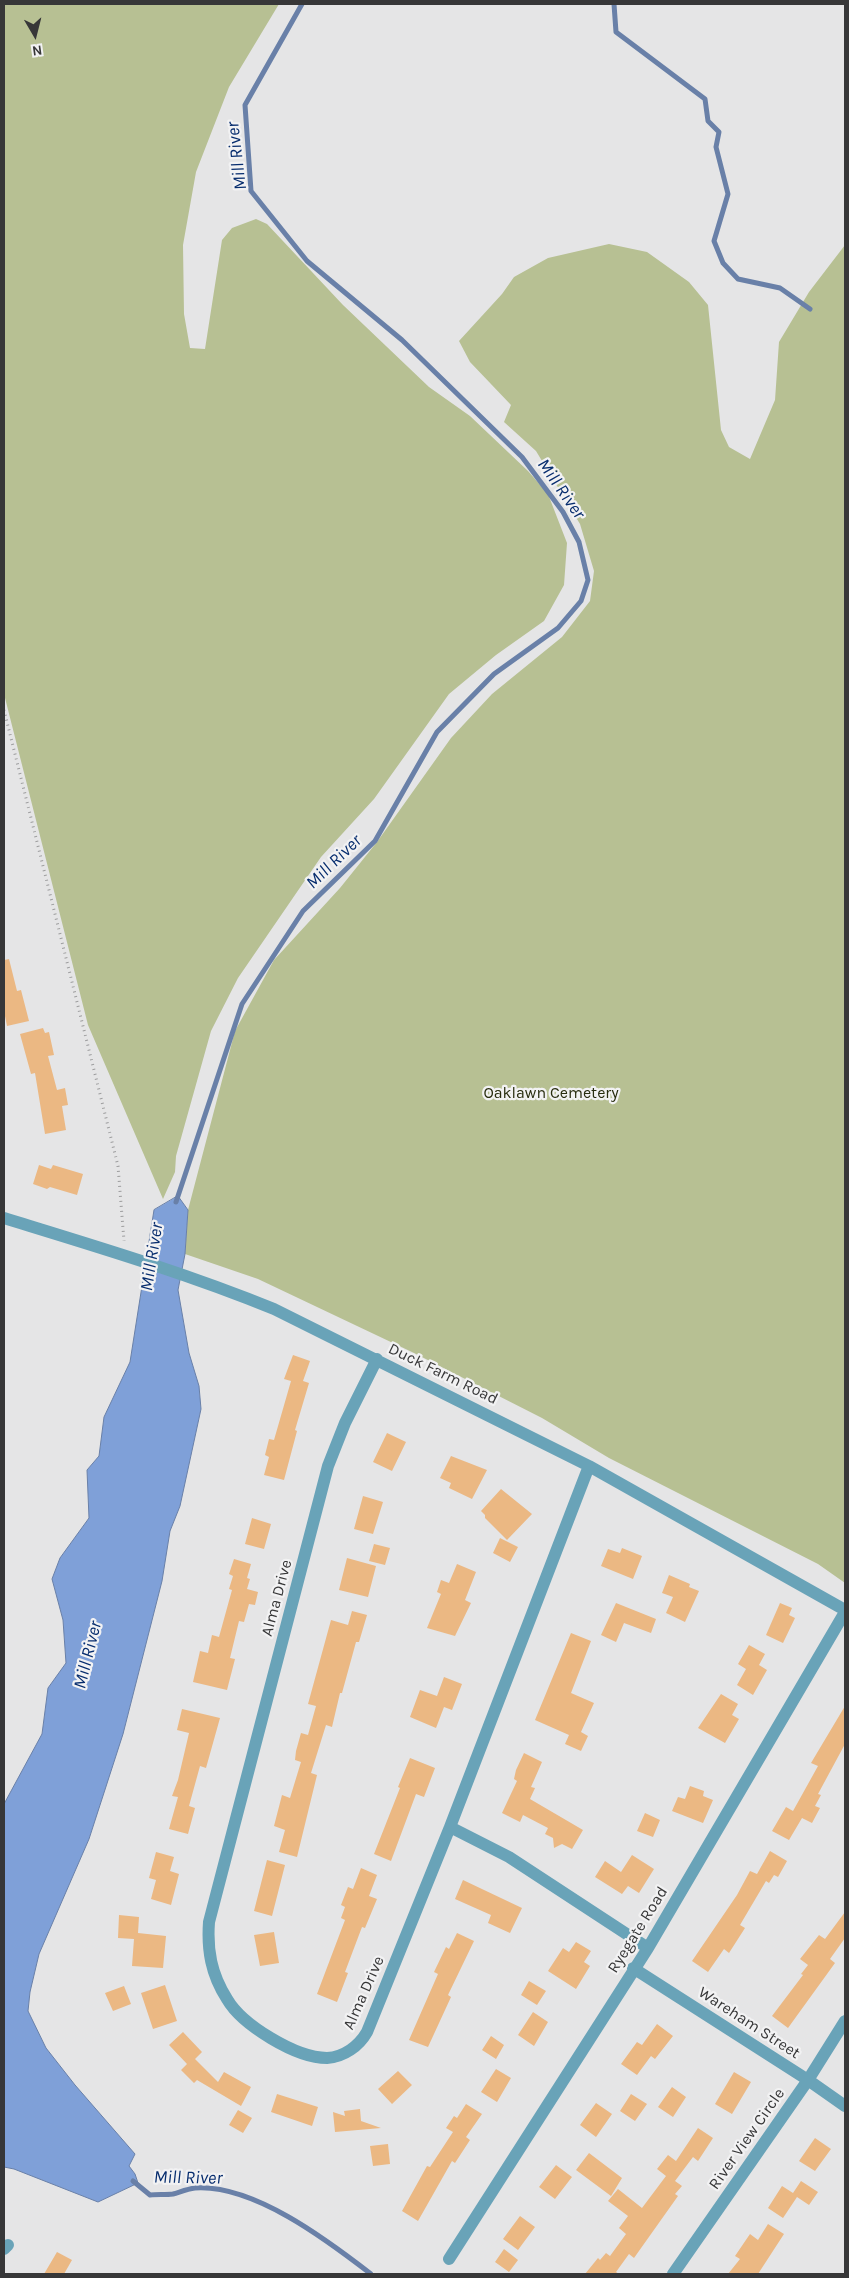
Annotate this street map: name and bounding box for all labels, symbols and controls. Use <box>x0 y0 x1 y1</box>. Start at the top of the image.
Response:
north arrow <box>10 10 60 60</box>
text: N <box>31 41 43 59</box>
water label: Mill River <box>222 120 252 192</box>
water label: Mill River <box>532 455 590 523</box>
water label: Mill River <box>302 830 366 894</box>
park label: Oaklawn Cemetery <box>483 1083 619 1103</box>
water label: Mill River <box>136 1221 168 1293</box>
street label: Duck Farm Road <box>385 1339 501 1409</box>
street label: Alma Drive <box>258 1558 296 1638</box>
water label: Mill River <box>69 1619 107 1691</box>
street label: Ryegate Road <box>604 1883 672 1977</box>
street label: Alma Drive <box>339 1953 389 2033</box>
street label: Wareham Street <box>694 1983 804 2063</box>
street label: River View Circle <box>705 2085 789 2193</box>
water label: Mill River <box>153 2167 223 2189</box>

